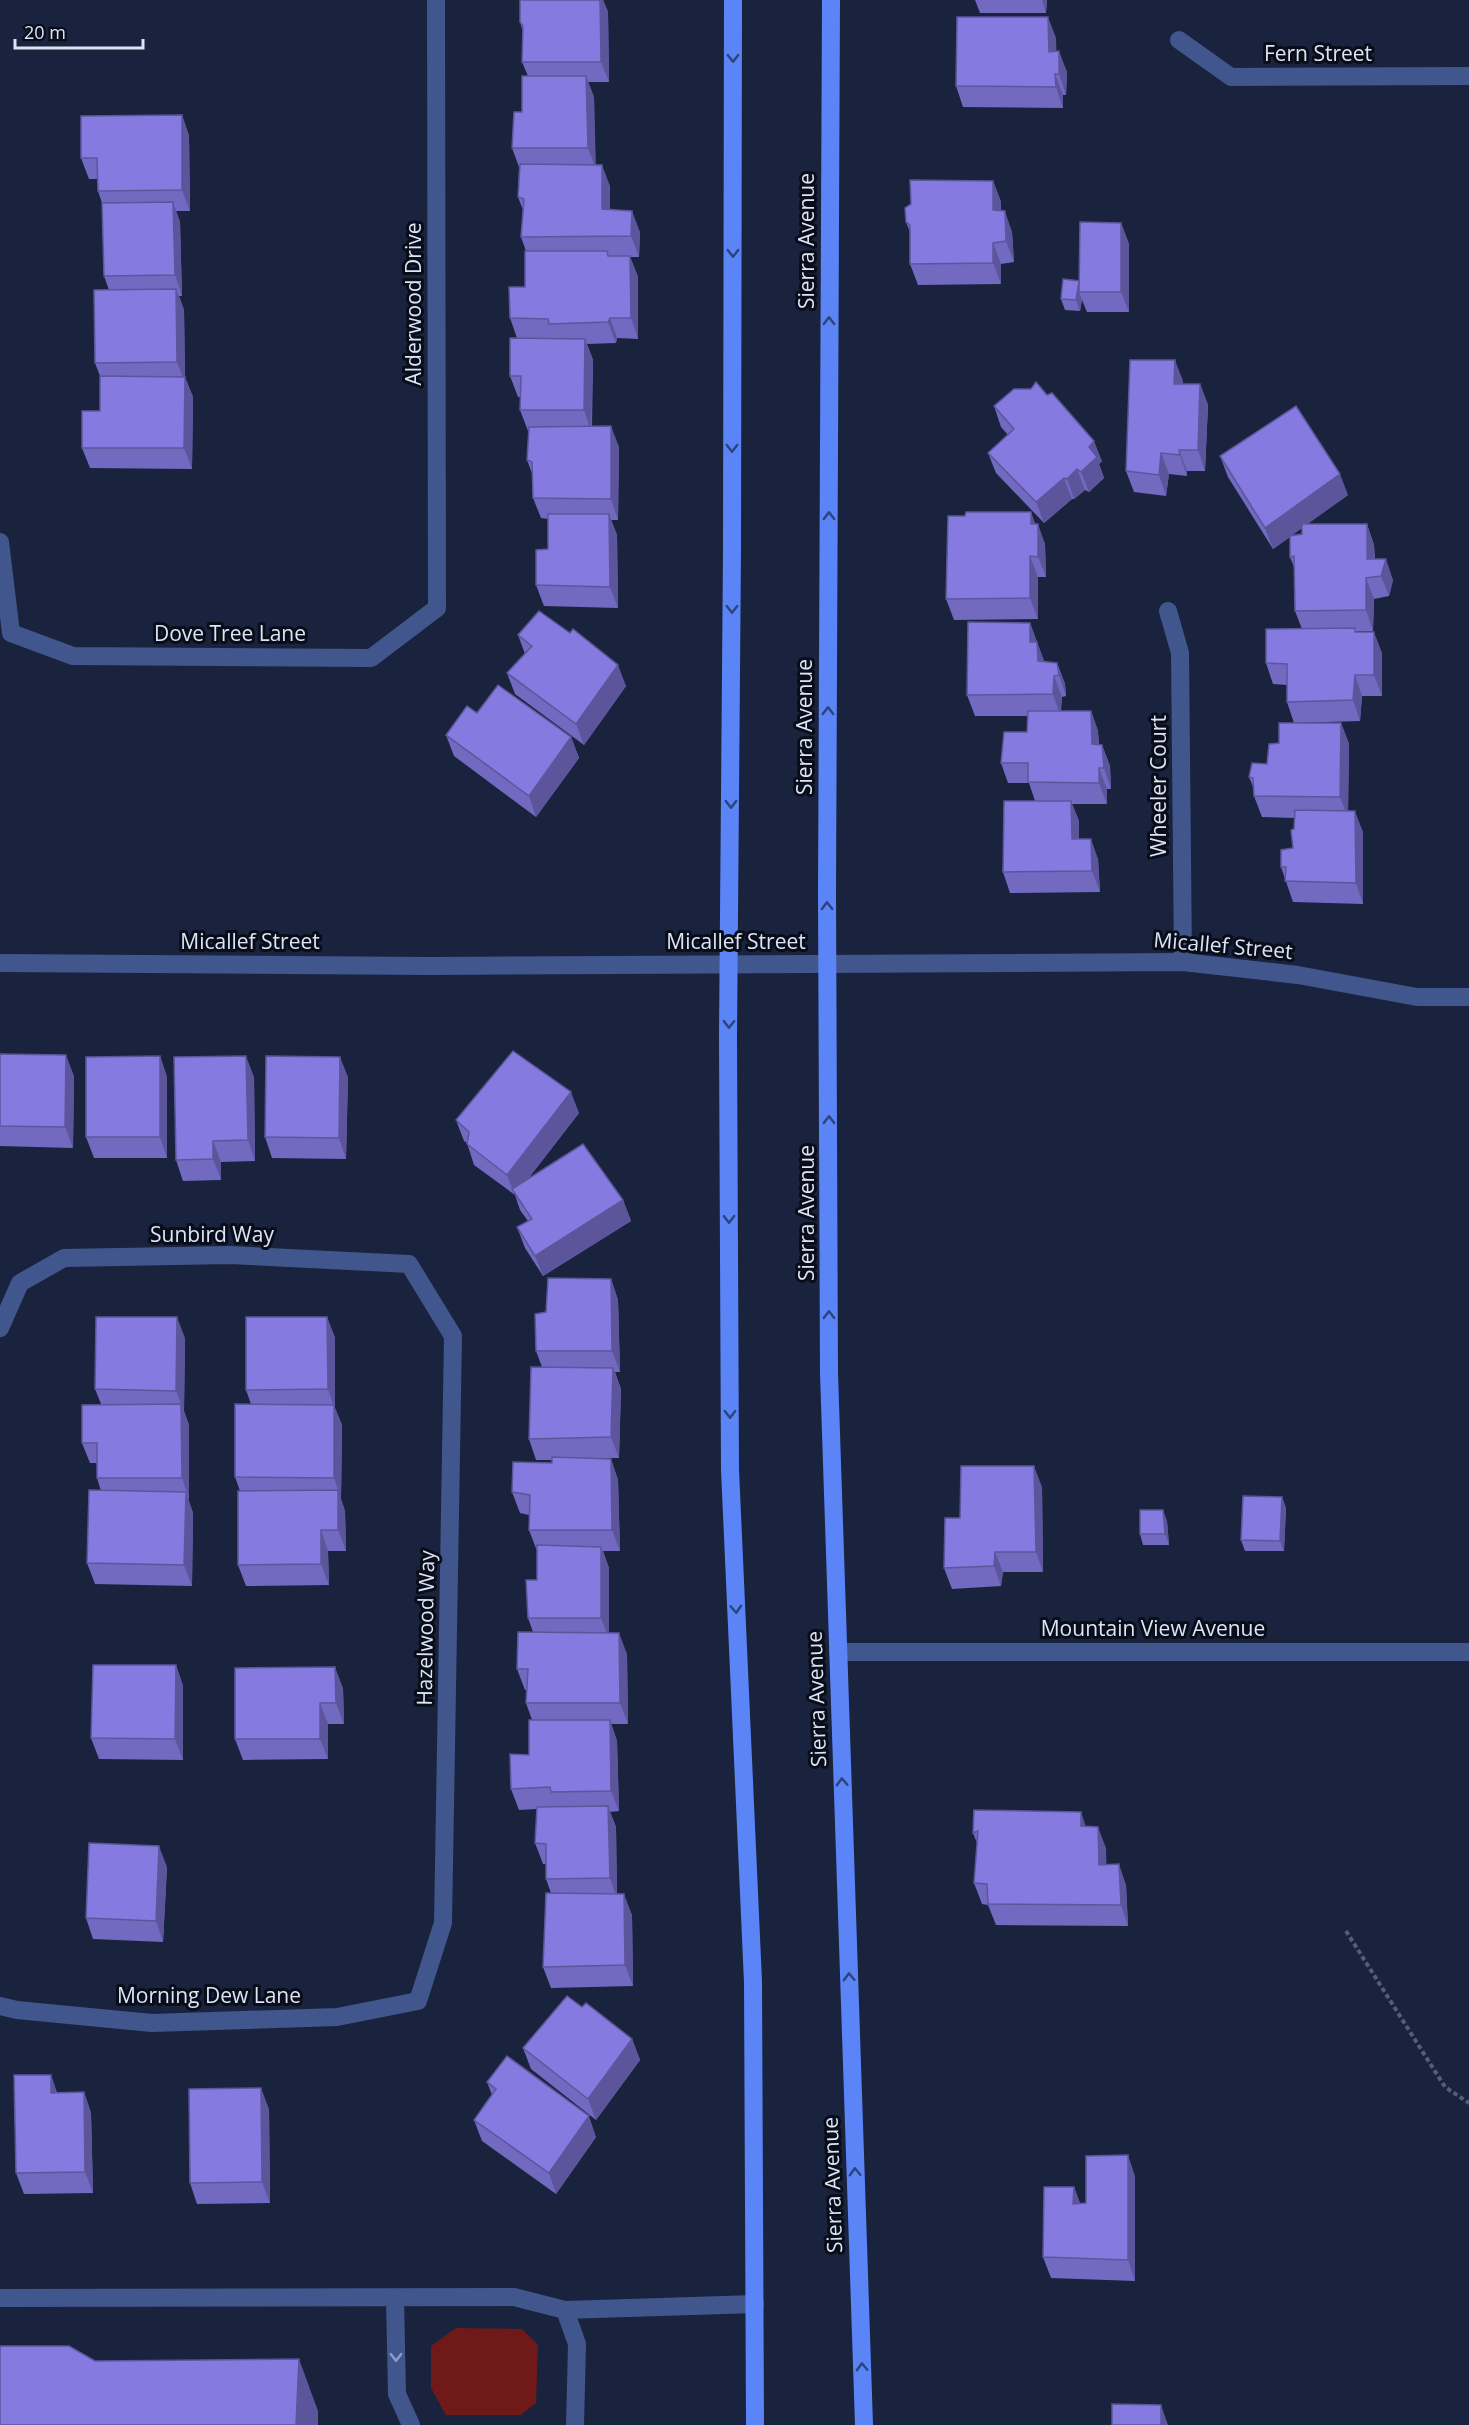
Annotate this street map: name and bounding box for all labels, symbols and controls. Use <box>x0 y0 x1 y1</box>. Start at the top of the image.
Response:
scale bar <box>15 12 142 50</box>
text: 20 m <box>24 20 66 44</box>
street label: Fern Street <box>1264 39 1372 67</box>
one-way arrow <box>727 54 739 63</box>
street label: Sierra Avenue <box>792 173 820 309</box>
street label: Alderwood Drive <box>399 222 427 386</box>
one-way arrow <box>727 249 739 258</box>
one-way arrow <box>823 316 836 325</box>
one-way arrow <box>726 444 738 453</box>
one-way arrow <box>823 511 835 520</box>
one-way arrow <box>726 604 738 613</box>
street label: Dove Tree Lane <box>154 619 306 647</box>
street label: Sierra Avenue <box>790 659 818 795</box>
one-way arrow <box>822 706 834 715</box>
street label: Wheeler Court <box>1144 715 1172 857</box>
one-way arrow <box>725 799 737 808</box>
one-way arrow <box>821 901 833 910</box>
street label: Micallef Street <box>1152 925 1294 965</box>
street label: Micallef Street <box>180 927 320 955</box>
street label: Micallef Street <box>666 927 806 955</box>
one-way arrow <box>722 1020 735 1029</box>
one-way arrow <box>823 1115 835 1124</box>
street label: Sierra Avenue <box>792 1145 820 1281</box>
one-way arrow <box>723 1215 735 1224</box>
street label: Sunbird Way <box>150 1220 274 1248</box>
one-way arrow <box>823 1310 835 1319</box>
one-way arrow <box>724 1410 736 1419</box>
street label: Hazelwood Way <box>410 1550 440 1706</box>
one-way arrow <box>730 1604 743 1613</box>
street label: Mountain View Avenue <box>1041 1614 1265 1642</box>
street label: Sierra Avenue <box>800 1631 832 1767</box>
one-way arrow <box>836 1777 848 1786</box>
one-way arrow <box>842 1972 855 1981</box>
street label: Morning Dew Lane <box>117 1981 301 2009</box>
street label: Sierra Avenue <box>816 2117 848 2253</box>
one-way arrow <box>849 2167 862 2176</box>
one-way arrow <box>390 2352 403 2361</box>
one-way arrow <box>856 2362 868 2371</box>

